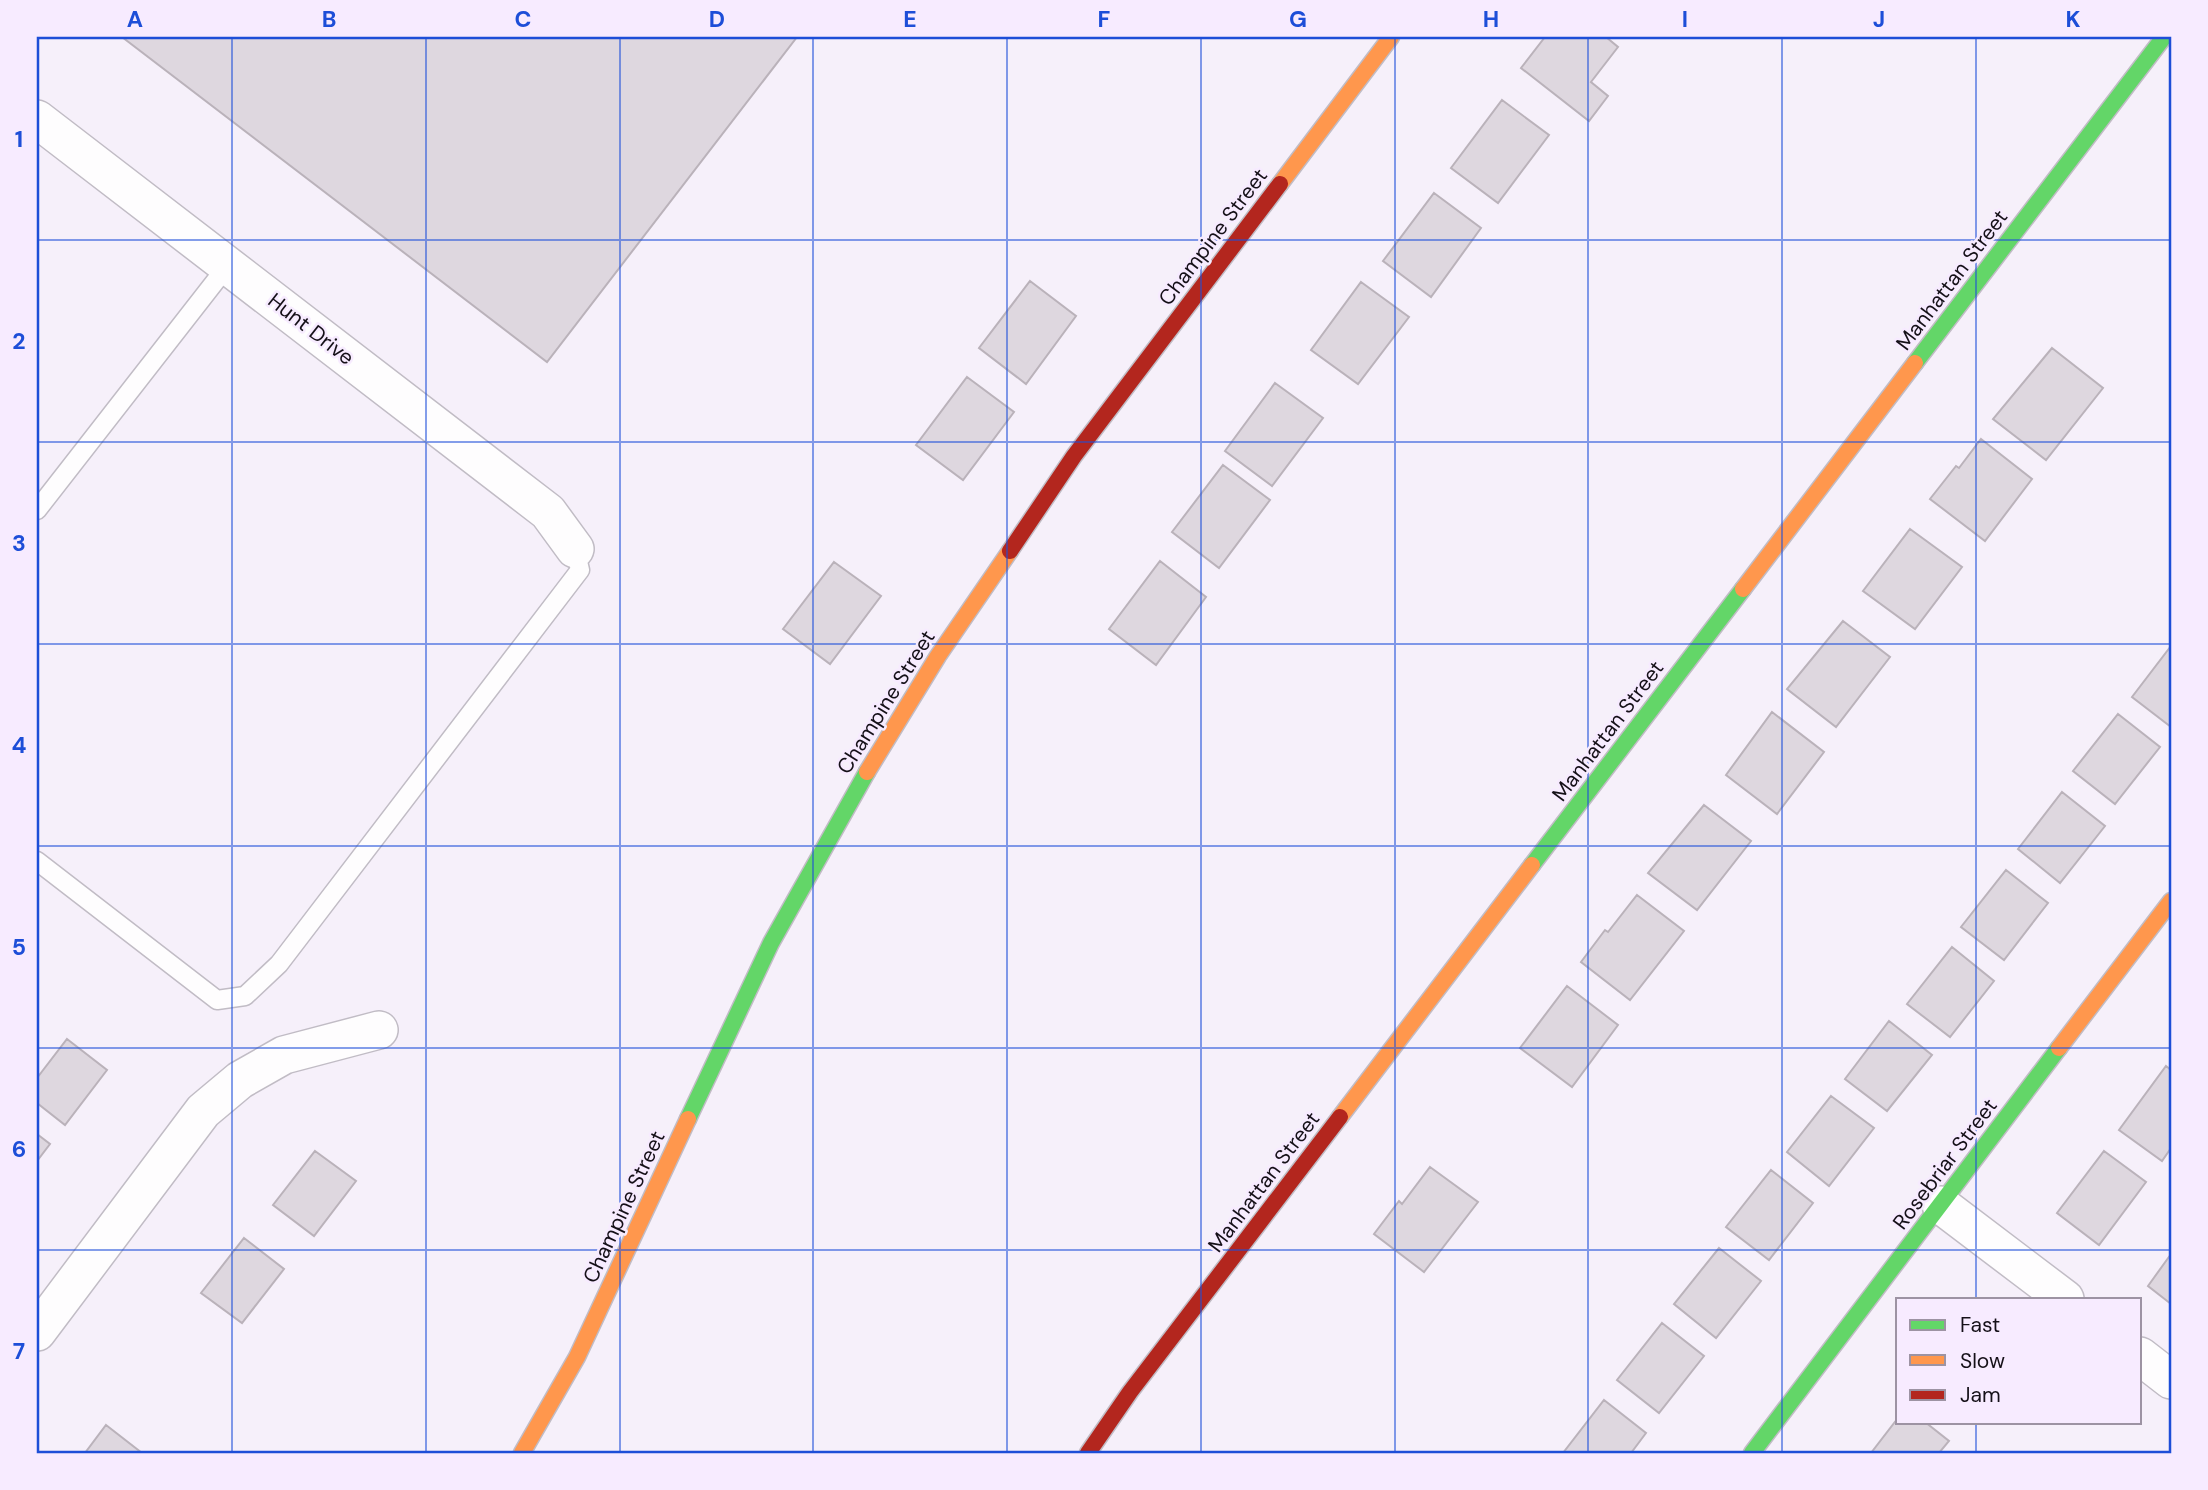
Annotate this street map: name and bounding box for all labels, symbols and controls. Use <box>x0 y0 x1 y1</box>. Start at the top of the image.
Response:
text: A <box>127 4 143 34</box>
text: B <box>322 4 336 34</box>
text: C <box>515 4 531 34</box>
text: D <box>709 4 725 34</box>
text: E <box>903 4 917 34</box>
text: F <box>1098 4 1111 34</box>
text: G <box>1289 4 1307 34</box>
text: H <box>1483 4 1499 34</box>
text: I <box>1682 4 1688 34</box>
text: J <box>1873 4 1885 34</box>
text: K <box>2065 4 2081 34</box>
text: 1 <box>15 124 23 154</box>
street label: Champine Street <box>1152 163 1274 311</box>
street label: Manhattan Street <box>1890 204 2014 356</box>
street label: Hunt Drive <box>262 287 360 371</box>
text: 2 <box>12 326 26 356</box>
text: 3 <box>12 528 26 558</box>
street label: Champine Street <box>831 625 941 779</box>
street label: Manhattan Street <box>1546 655 1670 807</box>
text: 4 <box>12 730 27 760</box>
text: 5 <box>12 932 26 962</box>
street label: Rosebriar Street <box>1887 1093 2003 1235</box>
street label: Manhattan Street <box>1202 1106 1326 1258</box>
street label: Champine Street <box>577 1127 671 1287</box>
text: 6 <box>12 1134 26 1164</box>
legend <box>1896 1298 2142 1424</box>
text: Fast <box>1960 1311 2000 1339</box>
text: 7 <box>13 1336 25 1366</box>
text: Slow <box>1960 1347 2005 1375</box>
text: Jam <box>1960 1381 2001 1409</box>

